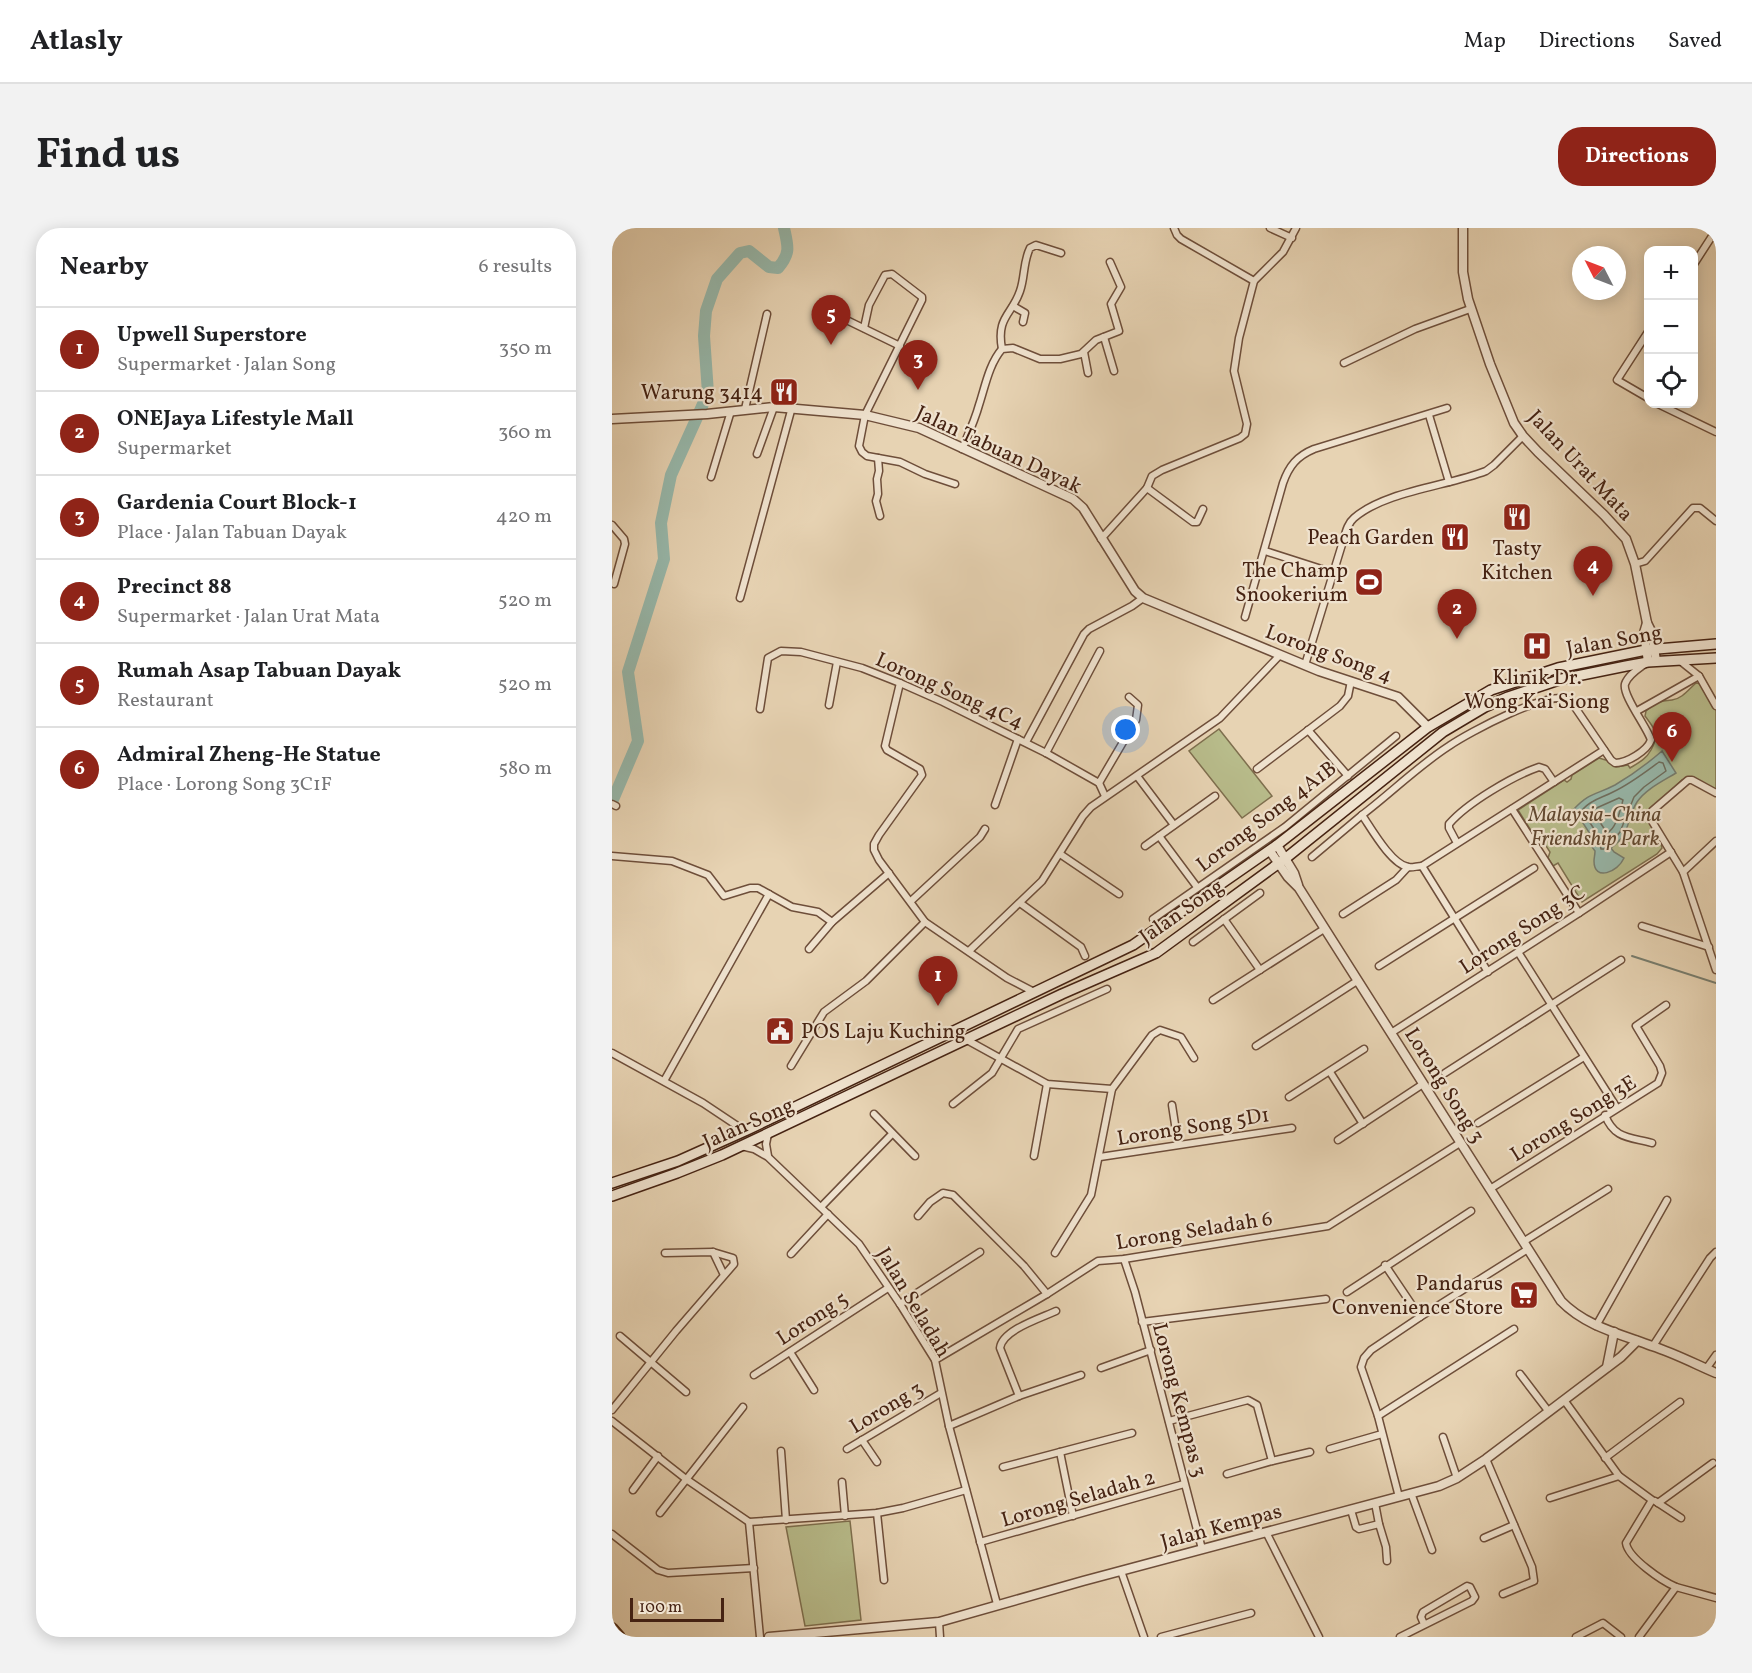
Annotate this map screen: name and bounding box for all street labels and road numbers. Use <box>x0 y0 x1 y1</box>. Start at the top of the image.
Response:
street label: Jalan Tabuan Dayak <box>910 399 1087 502</box>
street label: Jalan Urat Mata <box>1521 404 1639 528</box>
street label: Lorong Song 4 <box>1261 618 1396 691</box>
street label: Jalan Song <box>1564 619 1664 664</box>
street label: Lorong Song 4C4 <box>871 646 1028 737</box>
street label: Lorong Song 4A1B <box>1191 755 1343 880</box>
street label: Jalan Song <box>1134 873 1230 952</box>
street label: Lorong Song 3C <box>1454 879 1592 982</box>
street label: Lorong Song 3 <box>1397 1022 1491 1149</box>
street label: Lorong Song 3E <box>1505 1069 1643 1170</box>
street label: Jalan Song <box>698 1091 799 1157</box>
street label: Lorong Song 5D1 <box>1115 1101 1272 1154</box>
street label: Lorong Seladah 6 <box>1114 1205 1275 1258</box>
street label: Jalan Seladah <box>868 1242 957 1363</box>
street label: Lorong 5 <box>771 1285 854 1353</box>
street label: Lorong Kempas 3 <box>1144 1320 1213 1481</box>
street label: Lorong 3 <box>845 1375 929 1442</box>
street label: Lorong Seladah 2 <box>998 1464 1159 1535</box>
street label: Jalan Kempas <box>1158 1497 1285 1558</box>

